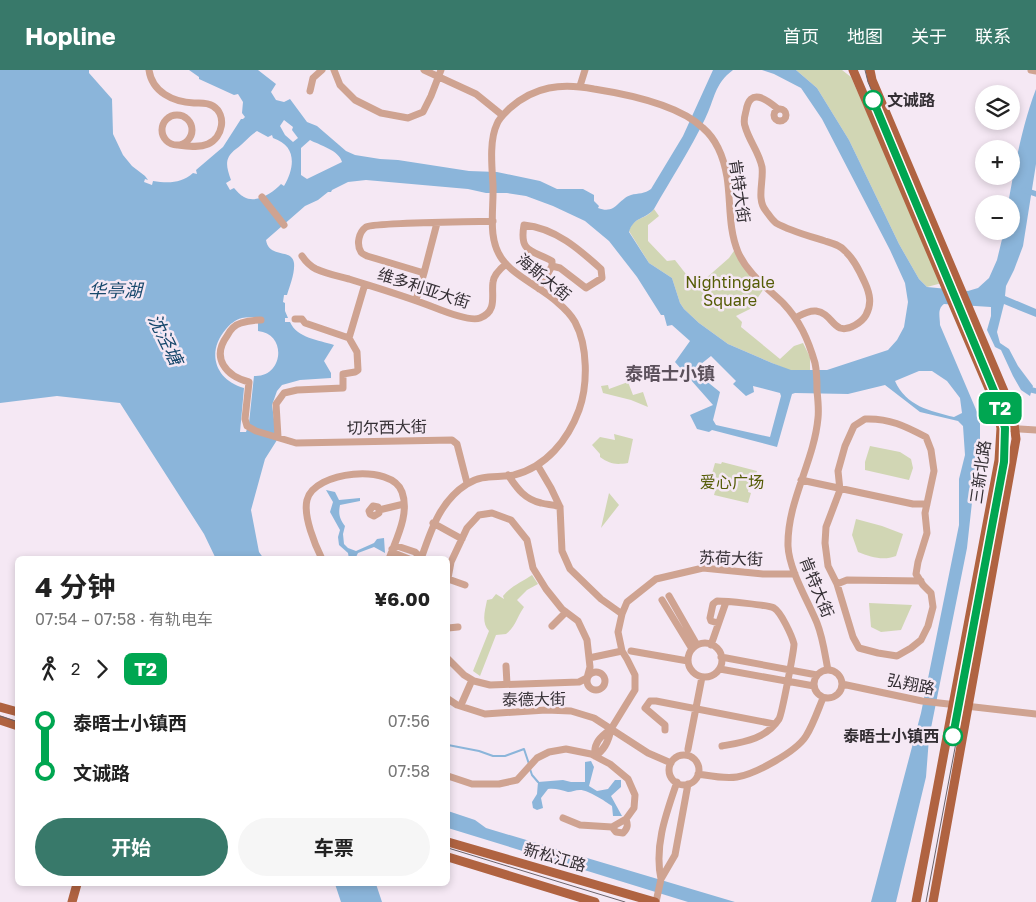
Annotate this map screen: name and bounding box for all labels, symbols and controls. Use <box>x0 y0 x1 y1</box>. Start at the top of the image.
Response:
text: Hopline <box>25 21 116 50</box>
text: 首页 <box>783 25 819 47</box>
text: 地图 <box>847 25 883 47</box>
text: 关于 <box>911 25 947 47</box>
text: 联系 <box>975 25 1011 47</box>
map controls <box>975 85 1020 240</box>
button: layers <box>975 85 1020 130</box>
marker: 文诚路 <box>863 90 883 110</box>
place label: 文诚路 <box>887 90 935 110</box>
button: + <box>975 140 1020 185</box>
street label: 肯特大街 <box>726 158 754 224</box>
button: − <box>975 195 1020 240</box>
street label: 海斯大街 <box>513 249 575 305</box>
street label: 维多利亚大街 <box>375 264 473 312</box>
park label: Nightingale Square <box>685 272 775 310</box>
water label: 华亭湖 <box>88 279 145 301</box>
water label: 沈泾塘 <box>144 310 189 371</box>
district label: 泰晤士小镇 <box>625 362 715 384</box>
line badge: T2 <box>978 392 1022 424</box>
text: T2 <box>989 397 1011 419</box>
street label: 切尔西大街 <box>347 416 427 438</box>
street label: 三新北路 <box>966 439 994 505</box>
park label: 爱心广场 <box>700 472 764 492</box>
street label: 苏荷大街 <box>699 547 763 569</box>
street label: 肯特大街 <box>796 554 838 620</box>
text: 4 分钟 <box>35 570 116 603</box>
text: ¥6.00 <box>375 587 430 610</box>
text: 07:54 – 07:58 · 有轨电车 <box>35 609 213 629</box>
icon: walk <box>35 655 63 683</box>
icon: forward <box>88 655 116 683</box>
text: T2 <box>134 658 157 680</box>
text: 2 <box>71 659 80 679</box>
street label: 弘翔路 <box>886 670 936 698</box>
street label: 泰德大街 <box>502 688 566 710</box>
text: 泰晤士小镇西 <box>73 711 187 734</box>
text: 07:56 <box>388 711 430 731</box>
place label: 泰晤士小镇西 <box>843 726 939 746</box>
marker: 泰晤士小镇西 <box>943 726 963 746</box>
text: 文诚路 <box>73 761 130 784</box>
text: 07:58 <box>388 761 430 781</box>
button: 开始 <box>35 818 228 876</box>
button: 车票 <box>238 818 430 876</box>
street label: 新松江路 <box>521 839 589 875</box>

